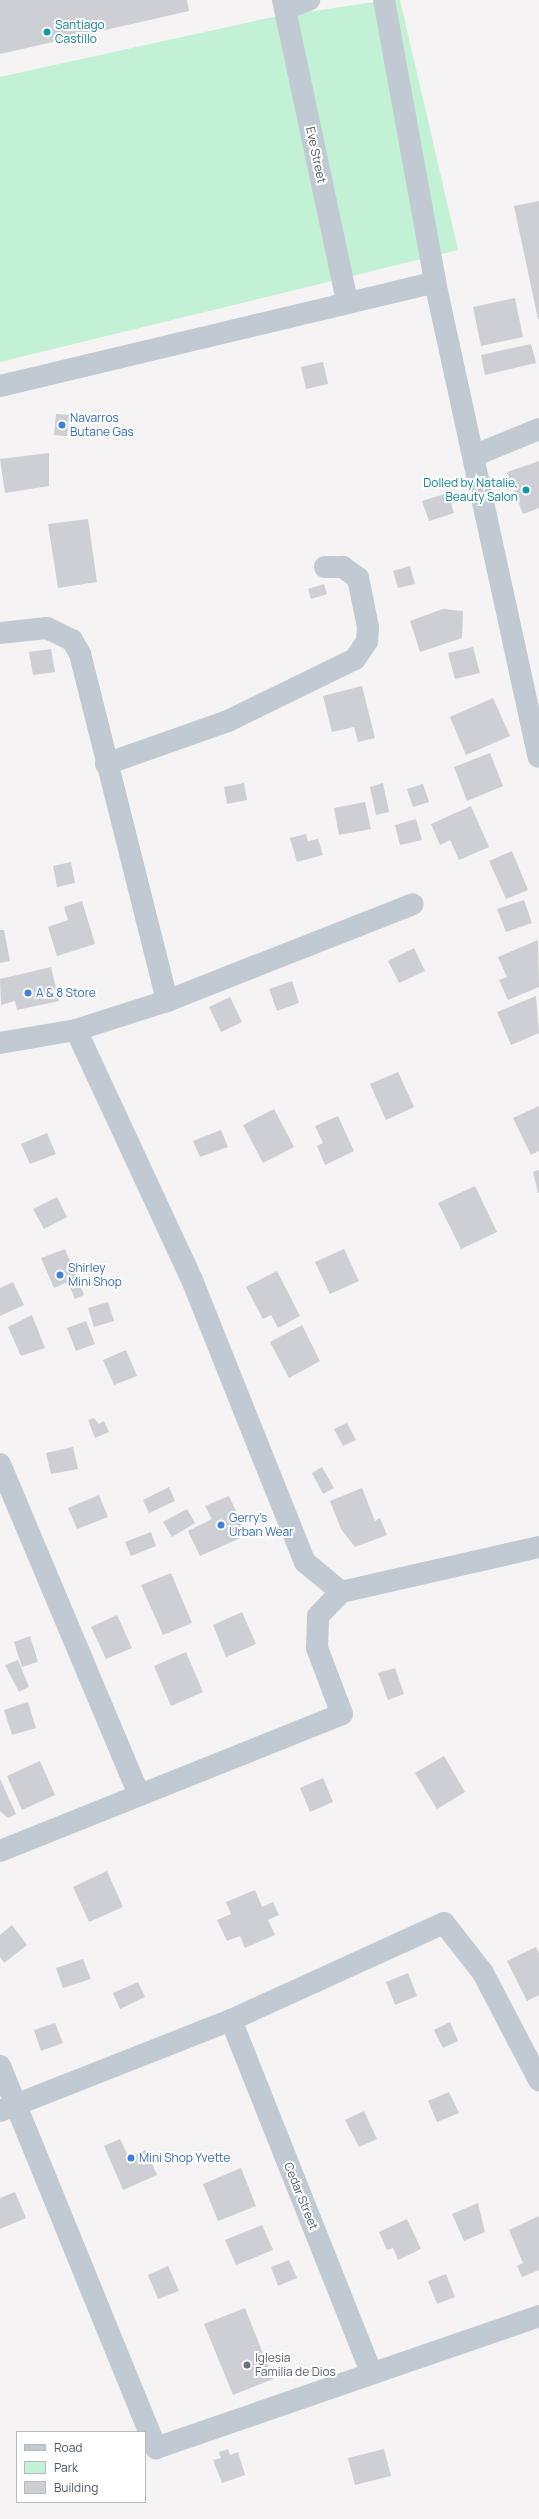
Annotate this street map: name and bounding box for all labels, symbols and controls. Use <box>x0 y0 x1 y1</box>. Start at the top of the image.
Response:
place label: Santiago Castillo <box>55 18 105 46</box>
marker: Santiago Castillo <box>42 27 52 37</box>
street label: Eve Street <box>303 125 329 185</box>
place label: Navarros Butane Gas <box>70 411 134 439</box>
marker: Navarros Butane Gas <box>57 420 67 430</box>
place label: Dolled by Natalie, Beauty Salon <box>423 476 518 504</box>
marker: Dolled by Natalie, Beauty Salon <box>521 485 531 495</box>
place label: A & 8 Store <box>36 986 96 1000</box>
marker: A & 8 Store <box>23 988 33 998</box>
place label: Shirley Mini Shop <box>68 1261 122 1289</box>
marker: Shirley Mini Shop <box>55 1270 65 1280</box>
place label: Gerry's Urban Wear <box>229 1511 293 1539</box>
marker: Gerry's Urban Wear <box>216 1520 226 1530</box>
place label: Mini Shop Yvette <box>139 2151 230 2165</box>
marker: Mini Shop Yvette <box>126 2153 136 2163</box>
street label: Cedar Street <box>281 2160 321 2232</box>
place label: Iglesia Familia de Dios <box>255 2351 336 2379</box>
marker: Iglesia Familia de Dios <box>242 2360 252 2370</box>
legend <box>16 2431 146 2503</box>
text: Road <box>54 2439 82 2456</box>
text: Park <box>54 2459 78 2476</box>
text: Building <box>54 2479 98 2496</box>

